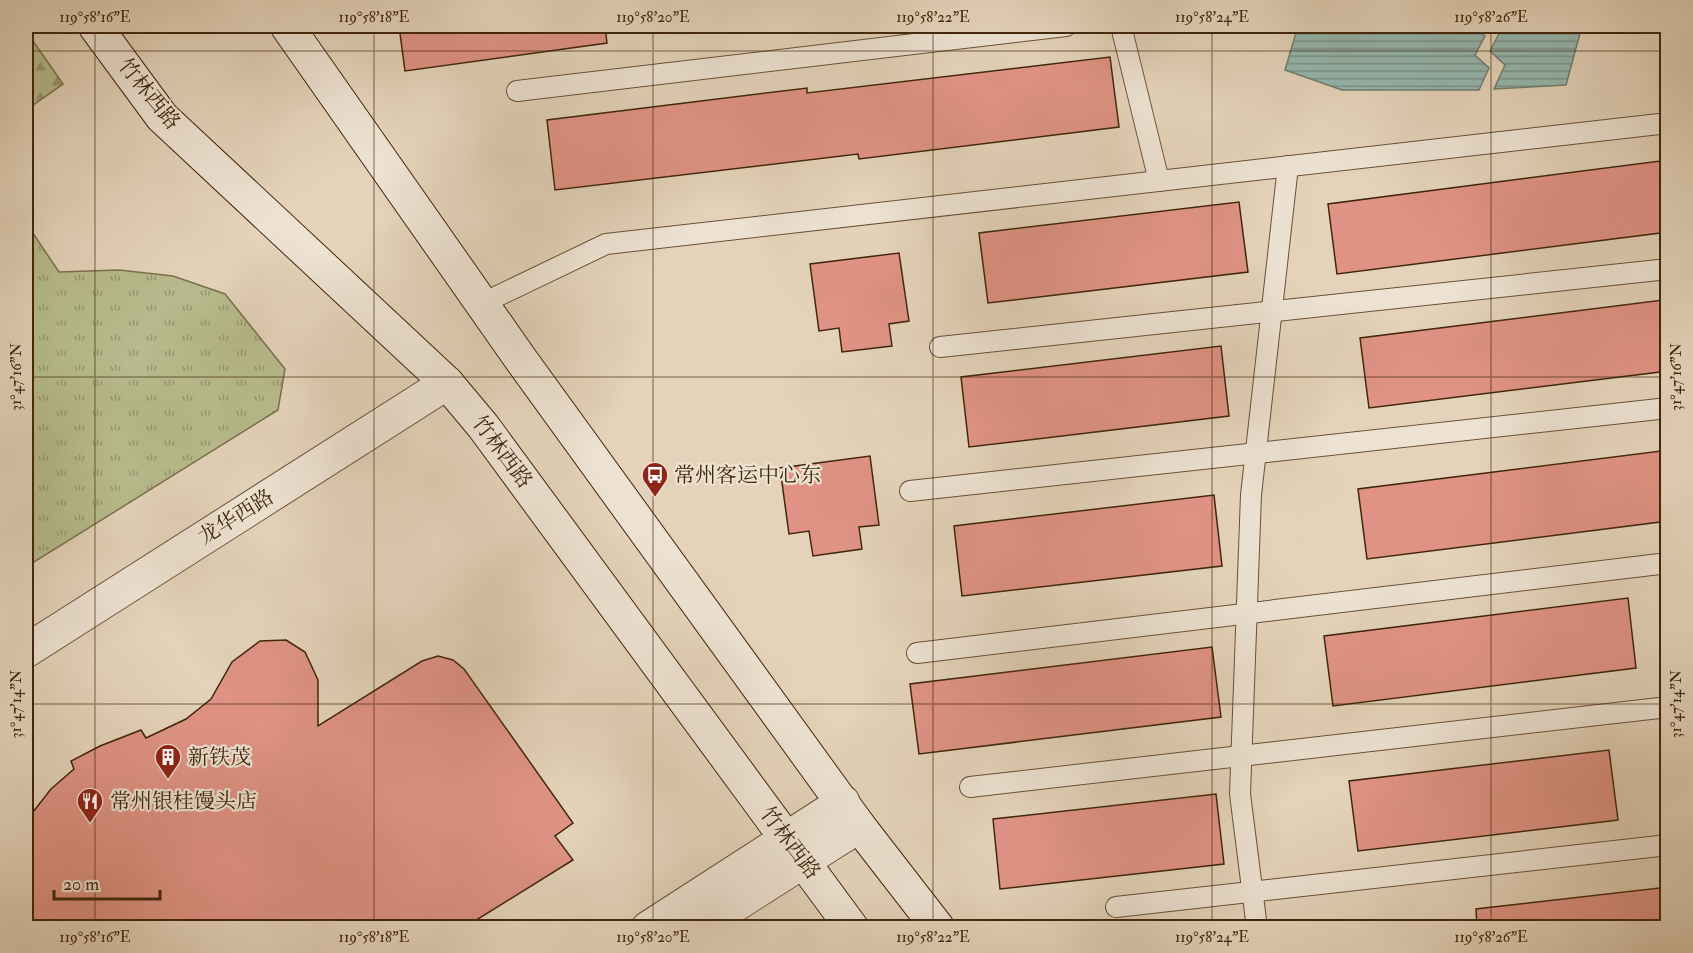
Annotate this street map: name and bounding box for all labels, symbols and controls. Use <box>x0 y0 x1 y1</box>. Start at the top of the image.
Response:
text: 119°58'16"E <box>59 8 131 27</box>
text: 119°58'18"E <box>339 8 410 27</box>
text: 119°58'20"E <box>616 8 690 27</box>
text: 119°58'22"E <box>896 8 970 27</box>
text: 119°58'24"E <box>1175 8 1249 27</box>
text: 119°58'26"E <box>1454 8 1528 27</box>
street label: 竹林西路 <box>112 53 186 135</box>
text: 31°47'16"N <box>7 343 26 411</box>
text: 31°47'16"N <box>1667 343 1686 411</box>
street label: 竹林西路 <box>466 410 538 494</box>
bus stop icon: 常州客运中心东 <box>640 460 670 498</box>
place label: 常州客运中心东 <box>674 462 821 489</box>
street label: 龙华西路 <box>193 483 279 551</box>
text: 31°47'14"N <box>7 669 26 738</box>
text: 31°47'14"N <box>1667 669 1686 738</box>
building icon: 新铁茂 <box>153 742 183 780</box>
place label: 新铁茂 <box>188 744 251 771</box>
restaurant icon: 常州银桂馒头店 <box>75 786 105 824</box>
place label: 常州银桂馒头店 <box>110 788 257 815</box>
street label: 竹林西路 <box>754 801 826 885</box>
scale bar <box>54 863 160 901</box>
text: 20 m <box>63 873 99 896</box>
text: 119°58'16"E <box>59 928 131 947</box>
text: 119°58'18"E <box>339 928 410 947</box>
text: 119°58'20"E <box>616 928 690 947</box>
text: 119°58'22"E <box>896 928 970 947</box>
text: 119°58'24"E <box>1175 928 1249 947</box>
text: 119°58'26"E <box>1454 928 1528 947</box>

